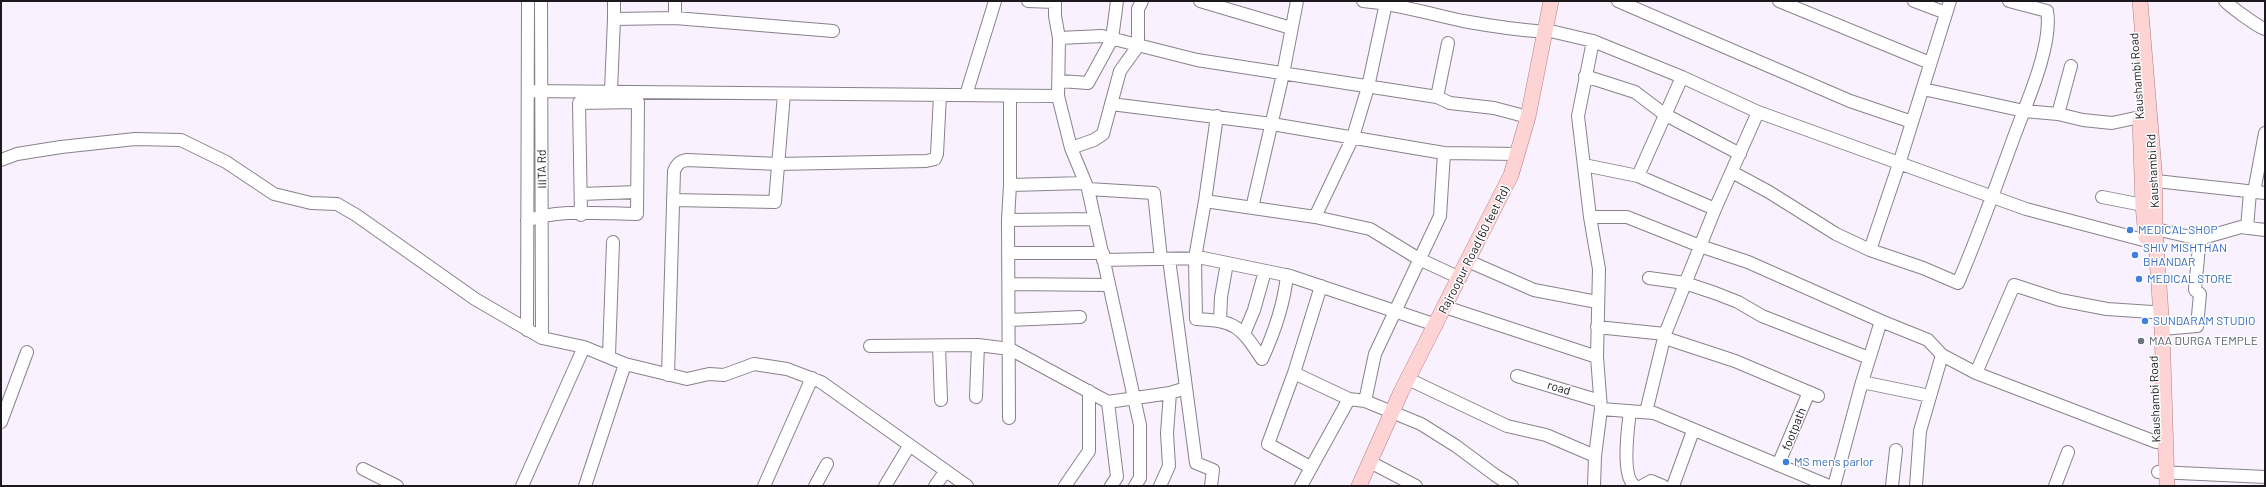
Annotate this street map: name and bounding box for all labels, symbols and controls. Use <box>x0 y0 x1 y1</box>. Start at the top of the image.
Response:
street label: Kaushambi Road <box>2127 32 2147 120</box>
street label: Kaushambi Rd <box>2144 134 2162 208</box>
street label: IIITA Rd <box>534 149 550 189</box>
street label: Rajroopur Road (60 feet Rd) <box>1436 184 1512 316</box>
place label: MEDICAL SHOP <box>2138 223 2218 237</box>
marker: MEDICAL SHOP <box>2125 225 2135 235</box>
place label: SHIV MISHTHAN BHANDAR <box>2143 241 2227 269</box>
marker: SHIV MISHTHAN BHANDAR <box>2130 250 2140 260</box>
place label: MEDICAL STORE <box>2147 272 2232 286</box>
marker: MEDICAL STORE <box>2134 274 2144 284</box>
place label: SUNDARAM STUDIO <box>2153 314 2256 328</box>
marker: SUNDARAM STUDIO <box>2140 316 2150 326</box>
place label: MAA DURGA TEMPLE <box>2149 334 2258 348</box>
marker: MAA DURGA TEMPLE <box>2136 336 2146 346</box>
street label: Kaushambi Road <box>2146 355 2164 443</box>
street label: road <box>1546 378 1572 398</box>
street label: footpath <box>1779 406 1809 452</box>
place label: MS mens parlor <box>1794 455 1874 469</box>
marker: MS mens parlor <box>1781 457 1791 467</box>

